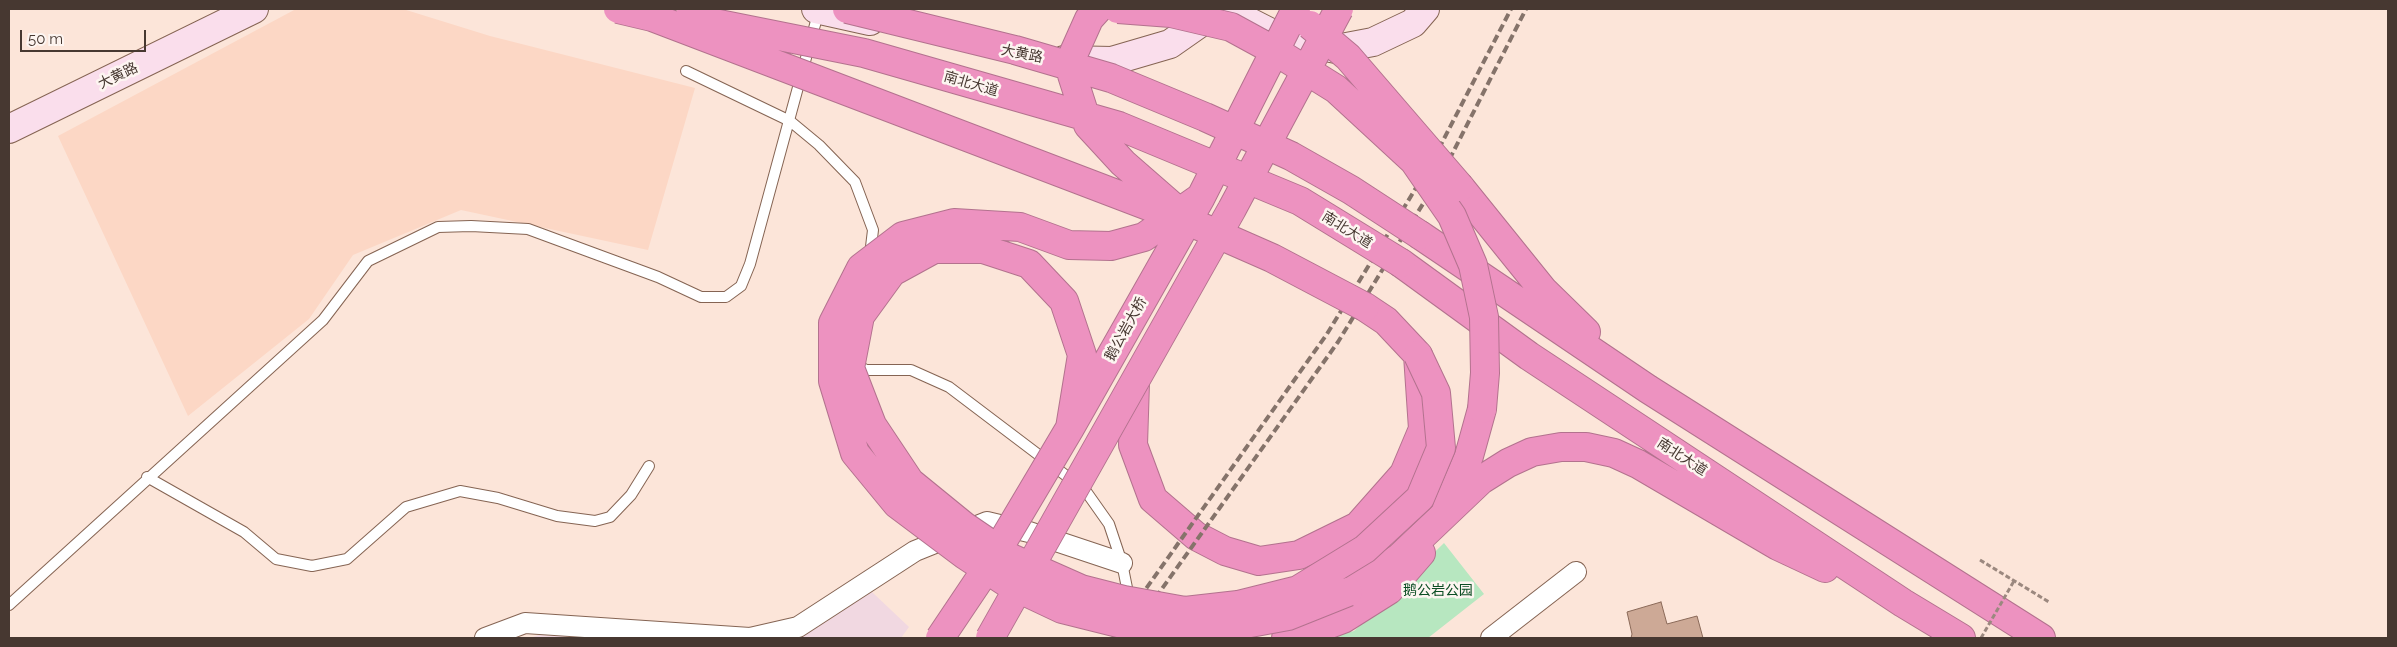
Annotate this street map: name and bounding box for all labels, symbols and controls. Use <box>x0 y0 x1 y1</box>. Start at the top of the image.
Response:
scale bar <box>22 20 149 52</box>
text: 50 m <box>28 30 63 48</box>
street label: 大黄路 <box>1000 42 1044 66</box>
street label: 大黄路 <box>95 59 141 93</box>
street label: 南北大道 <box>942 68 1000 100</box>
street label: 南北大道 <box>1319 208 1375 252</box>
street label: 鹅公岩大桥 <box>1102 294 1150 364</box>
street label: 南北大道 <box>1654 435 1710 479</box>
park label: 鹅公岩公园 <box>1403 583 1473 599</box>

